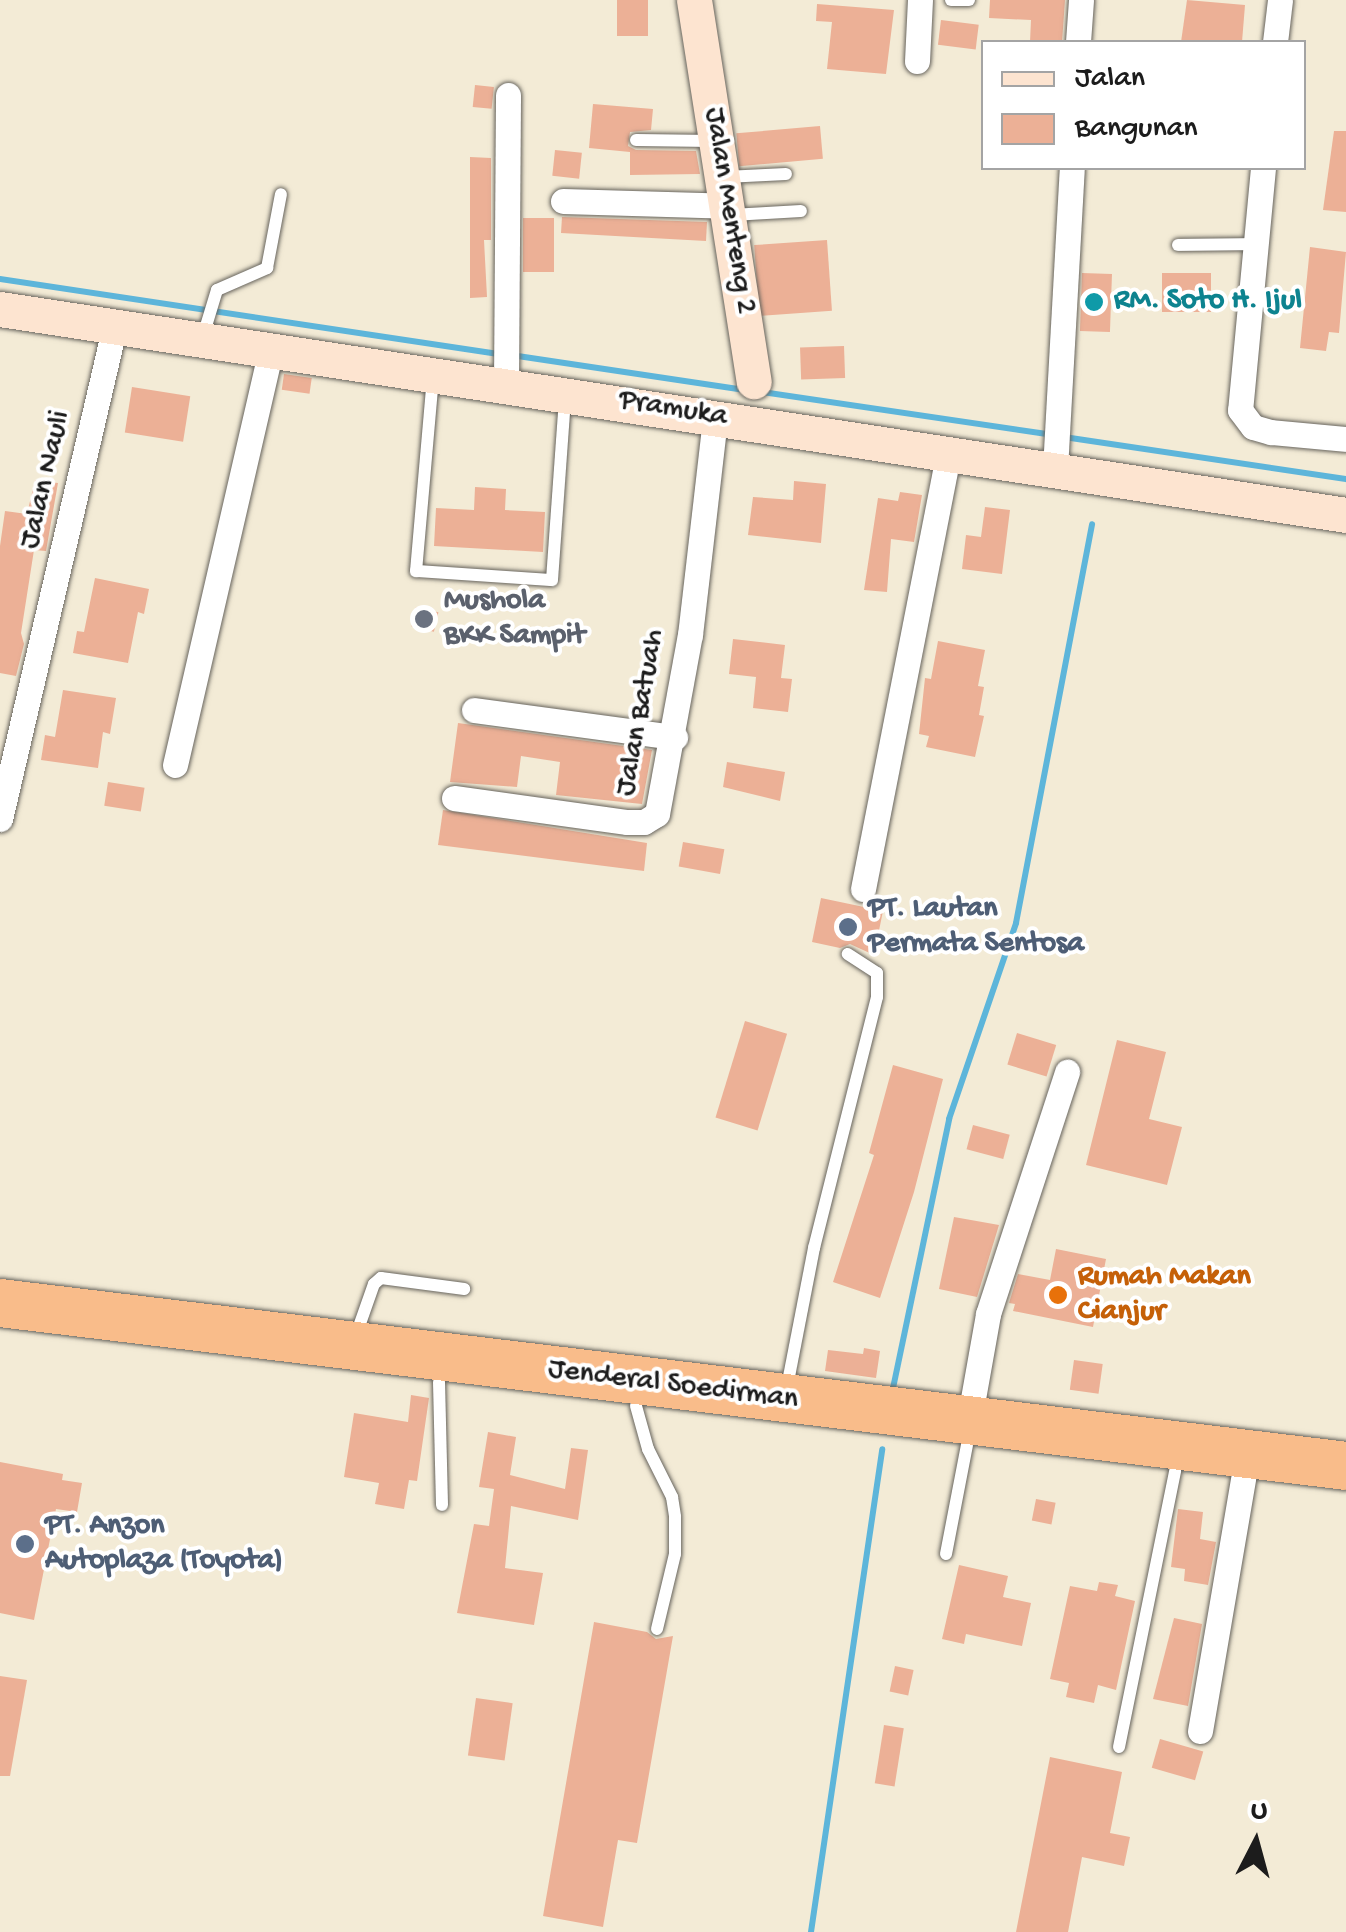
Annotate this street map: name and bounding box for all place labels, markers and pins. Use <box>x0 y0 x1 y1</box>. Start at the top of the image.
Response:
place label: RM. Soto H. Ijul <box>1114 284 1302 320</box>
marker: RM. Soto H. Ijul <box>1083 291 1105 313</box>
place label: Mushola BKK Sampit <box>444 584 585 654</box>
marker: Mushola BKK Sampit <box>413 608 435 630</box>
place label: PT. Lautan Permata Sentosa <box>868 892 1084 962</box>
marker: PT. Lautan Permata Sentosa <box>837 916 859 938</box>
place label: Rumah Makan Cianjur <box>1078 1260 1251 1330</box>
marker: Rumah Makan Cianjur <box>1047 1284 1069 1306</box>
place label: PT. Anzon Autoplaza (Toyota) <box>45 1509 283 1580</box>
marker: PT. Anzon Autoplaza (Toyota) <box>14 1533 36 1555</box>

